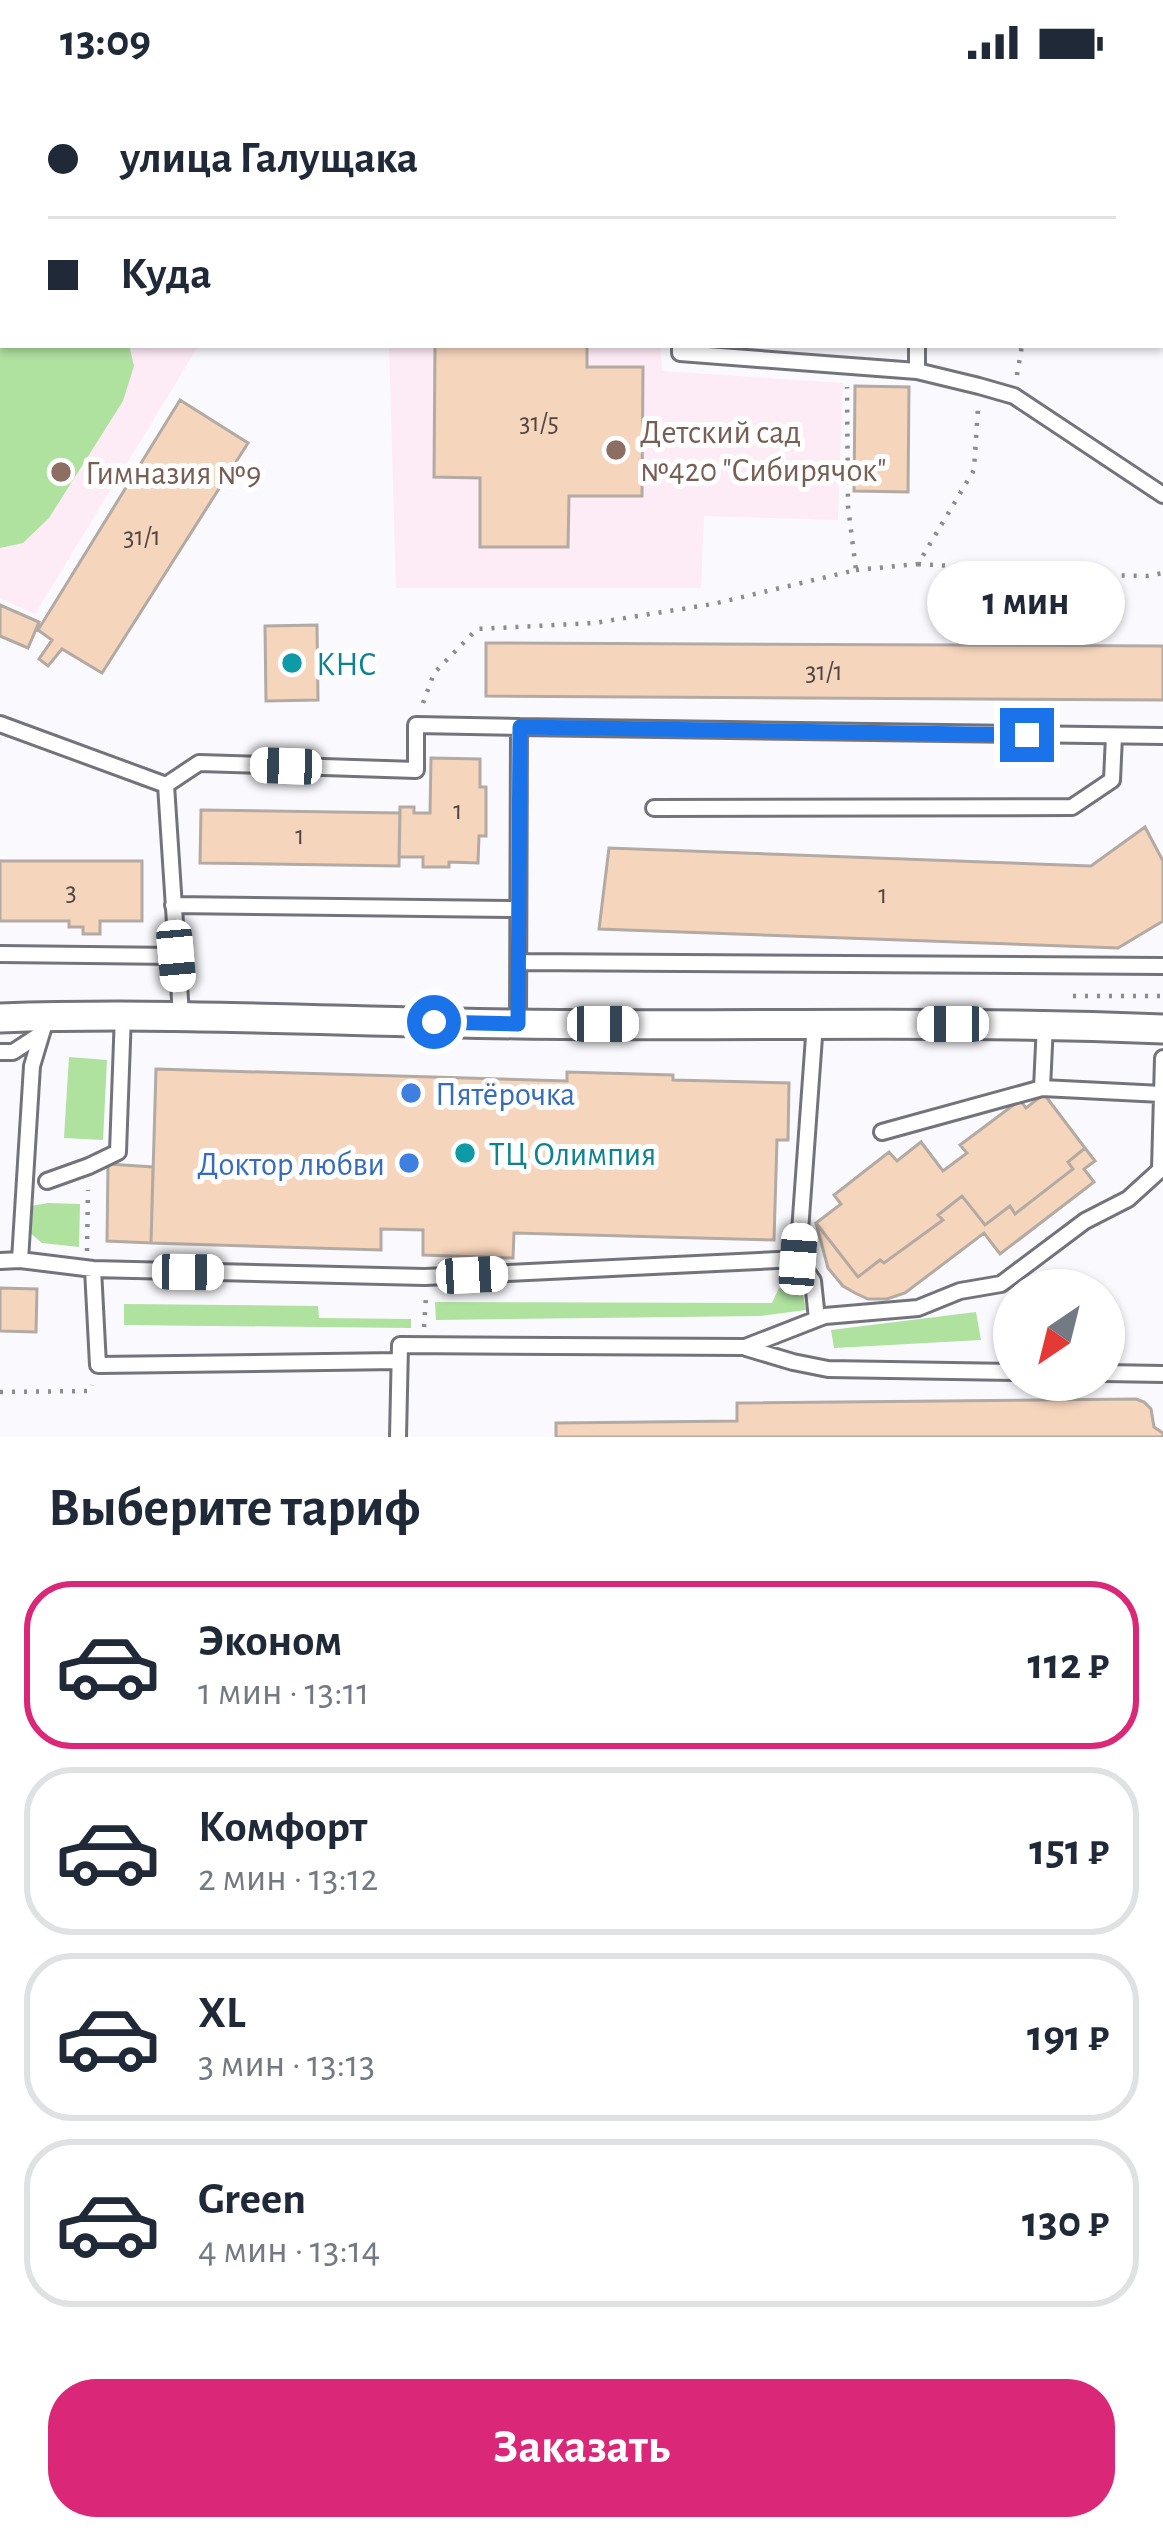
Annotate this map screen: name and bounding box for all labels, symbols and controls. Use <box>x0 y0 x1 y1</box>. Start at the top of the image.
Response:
text: 13:09 <box>60 19 151 64</box>
text: улица Галущака <box>120 136 418 181</box>
text: Куда <box>120 252 212 297</box>
house number: 31/5 <box>519 409 559 436</box>
place label: Детский сад №420 "Сибирячок" <box>640 417 886 488</box>
marker: Детский сад №420 "Сибирячок" <box>603 437 629 463</box>
place label: Гимназия №9 <box>85 458 261 491</box>
marker: Гимназия №9 <box>48 459 74 485</box>
house number: 31/1 <box>123 523 161 550</box>
callout: 1 мин <box>928 561 1126 645</box>
text: 1 мин <box>983 583 1069 622</box>
place label: КНС <box>316 649 377 682</box>
marker: КНС <box>279 650 305 676</box>
house number: 31/1 <box>805 658 843 685</box>
route end <box>1000 708 1054 762</box>
car <box>249 747 323 785</box>
house number: 1 <box>453 797 463 824</box>
house number: 1 <box>295 822 305 849</box>
house number: 3 <box>65 878 77 905</box>
house number: 1 <box>878 881 888 908</box>
car <box>155 919 197 993</box>
route start <box>407 995 461 1049</box>
car <box>567 1006 639 1042</box>
car <box>917 1006 989 1042</box>
place label: Пятёрочка <box>435 1079 575 1112</box>
marker: Пятёрочка <box>398 1080 424 1106</box>
place label: ТЦ Олимпия <box>489 1139 656 1172</box>
marker: ТЦ Олимпия <box>452 1140 478 1166</box>
place label: Доктор любви <box>197 1149 385 1182</box>
marker: Доктор любви <box>396 1150 422 1176</box>
car <box>778 1222 818 1296</box>
car <box>152 1253 224 1291</box>
car <box>435 1255 509 1295</box>
north arrow <box>993 1269 1125 1401</box>
map controls <box>993 1269 1125 1401</box>
text: Выберите тариф <box>48 1482 420 1536</box>
icon: car <box>54 1611 162 1719</box>
text: Эконом <box>198 1619 342 1664</box>
text: 112 ₽ <box>1028 1642 1109 1687</box>
text: 1 мин · 13:11 <box>198 1673 370 1712</box>
icon: car <box>54 1797 162 1905</box>
text: Комфорт <box>198 1805 367 1850</box>
text: 151 ₽ <box>1029 1828 1109 1873</box>
text: 2 мин · 13:12 <box>198 1859 378 1898</box>
icon: car <box>54 1983 162 2091</box>
text: XL <box>198 1991 246 2036</box>
text: 191 ₽ <box>1027 2014 1109 2059</box>
text: 3 мин · 13:13 <box>198 2045 375 2084</box>
icon: car <box>54 2169 162 2277</box>
text: Green <box>198 2177 306 2222</box>
text: 130 ₽ <box>1022 2200 1109 2245</box>
text: 4 мин · 13:14 <box>198 2231 380 2270</box>
button: Заказать <box>48 2379 1115 2517</box>

